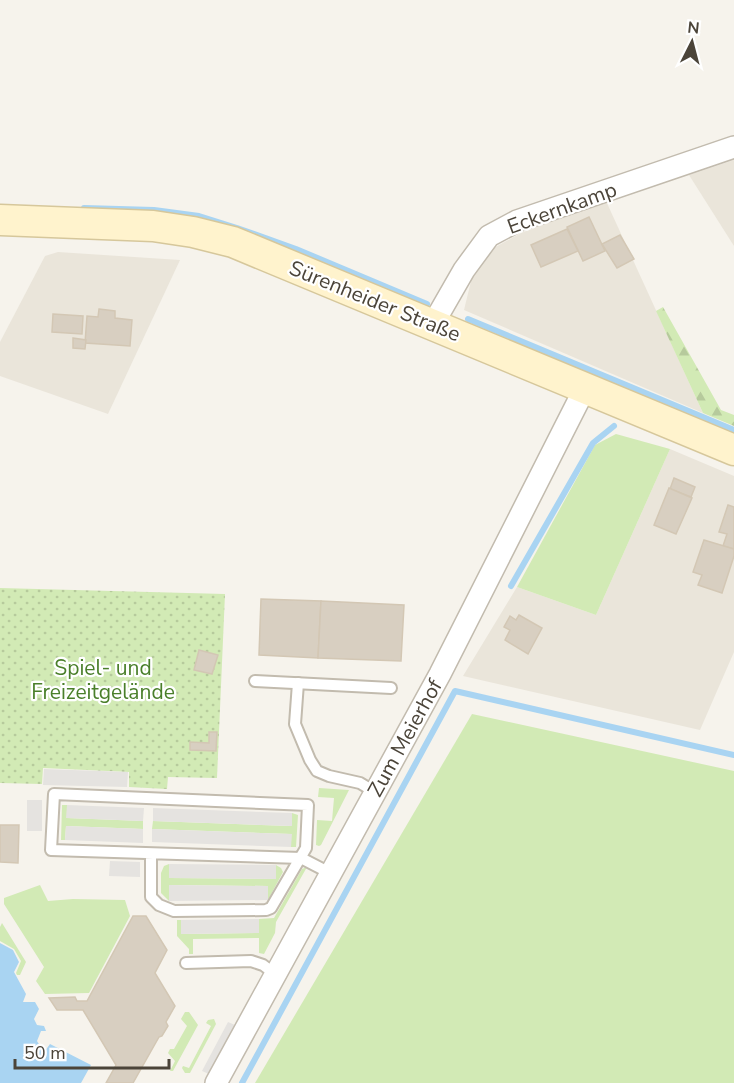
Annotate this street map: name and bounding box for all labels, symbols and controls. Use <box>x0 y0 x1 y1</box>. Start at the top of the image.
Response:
north arrow <box>662 12 722 72</box>
text: N <box>686 17 701 40</box>
street label: Eckernkamp <box>503 175 621 241</box>
street label: Sürenheider Straße <box>285 254 465 348</box>
park label: Spiel- und Freizeitgelände <box>31 654 175 706</box>
street label: Zum Meierhof <box>361 673 449 802</box>
scale bar <box>15 1032 170 1070</box>
text: 50 m <box>24 1041 66 1065</box>

